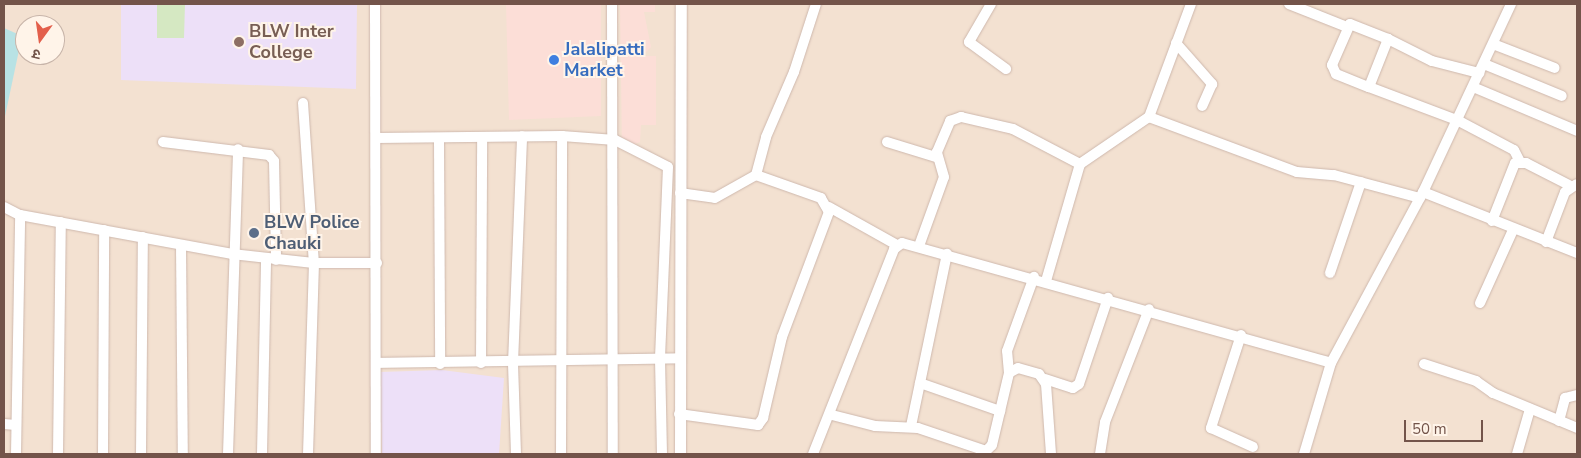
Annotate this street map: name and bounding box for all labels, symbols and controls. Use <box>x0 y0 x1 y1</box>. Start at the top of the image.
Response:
north arrow <box>15 15 65 65</box>
place label: BLW Inter College <box>249 21 334 64</box>
marker: BLW Inter College <box>233 36 245 48</box>
place label: Jalalipatti Market <box>564 39 645 82</box>
text: उ <box>30 44 43 64</box>
marker: Jalalipatti Market <box>548 54 560 66</box>
place label: BLW Police Chauki <box>264 212 360 254</box>
marker: BLW Police Chauki <box>248 227 260 239</box>
scale bar <box>1406 410 1485 442</box>
text: 50 m <box>1412 419 1447 439</box>

